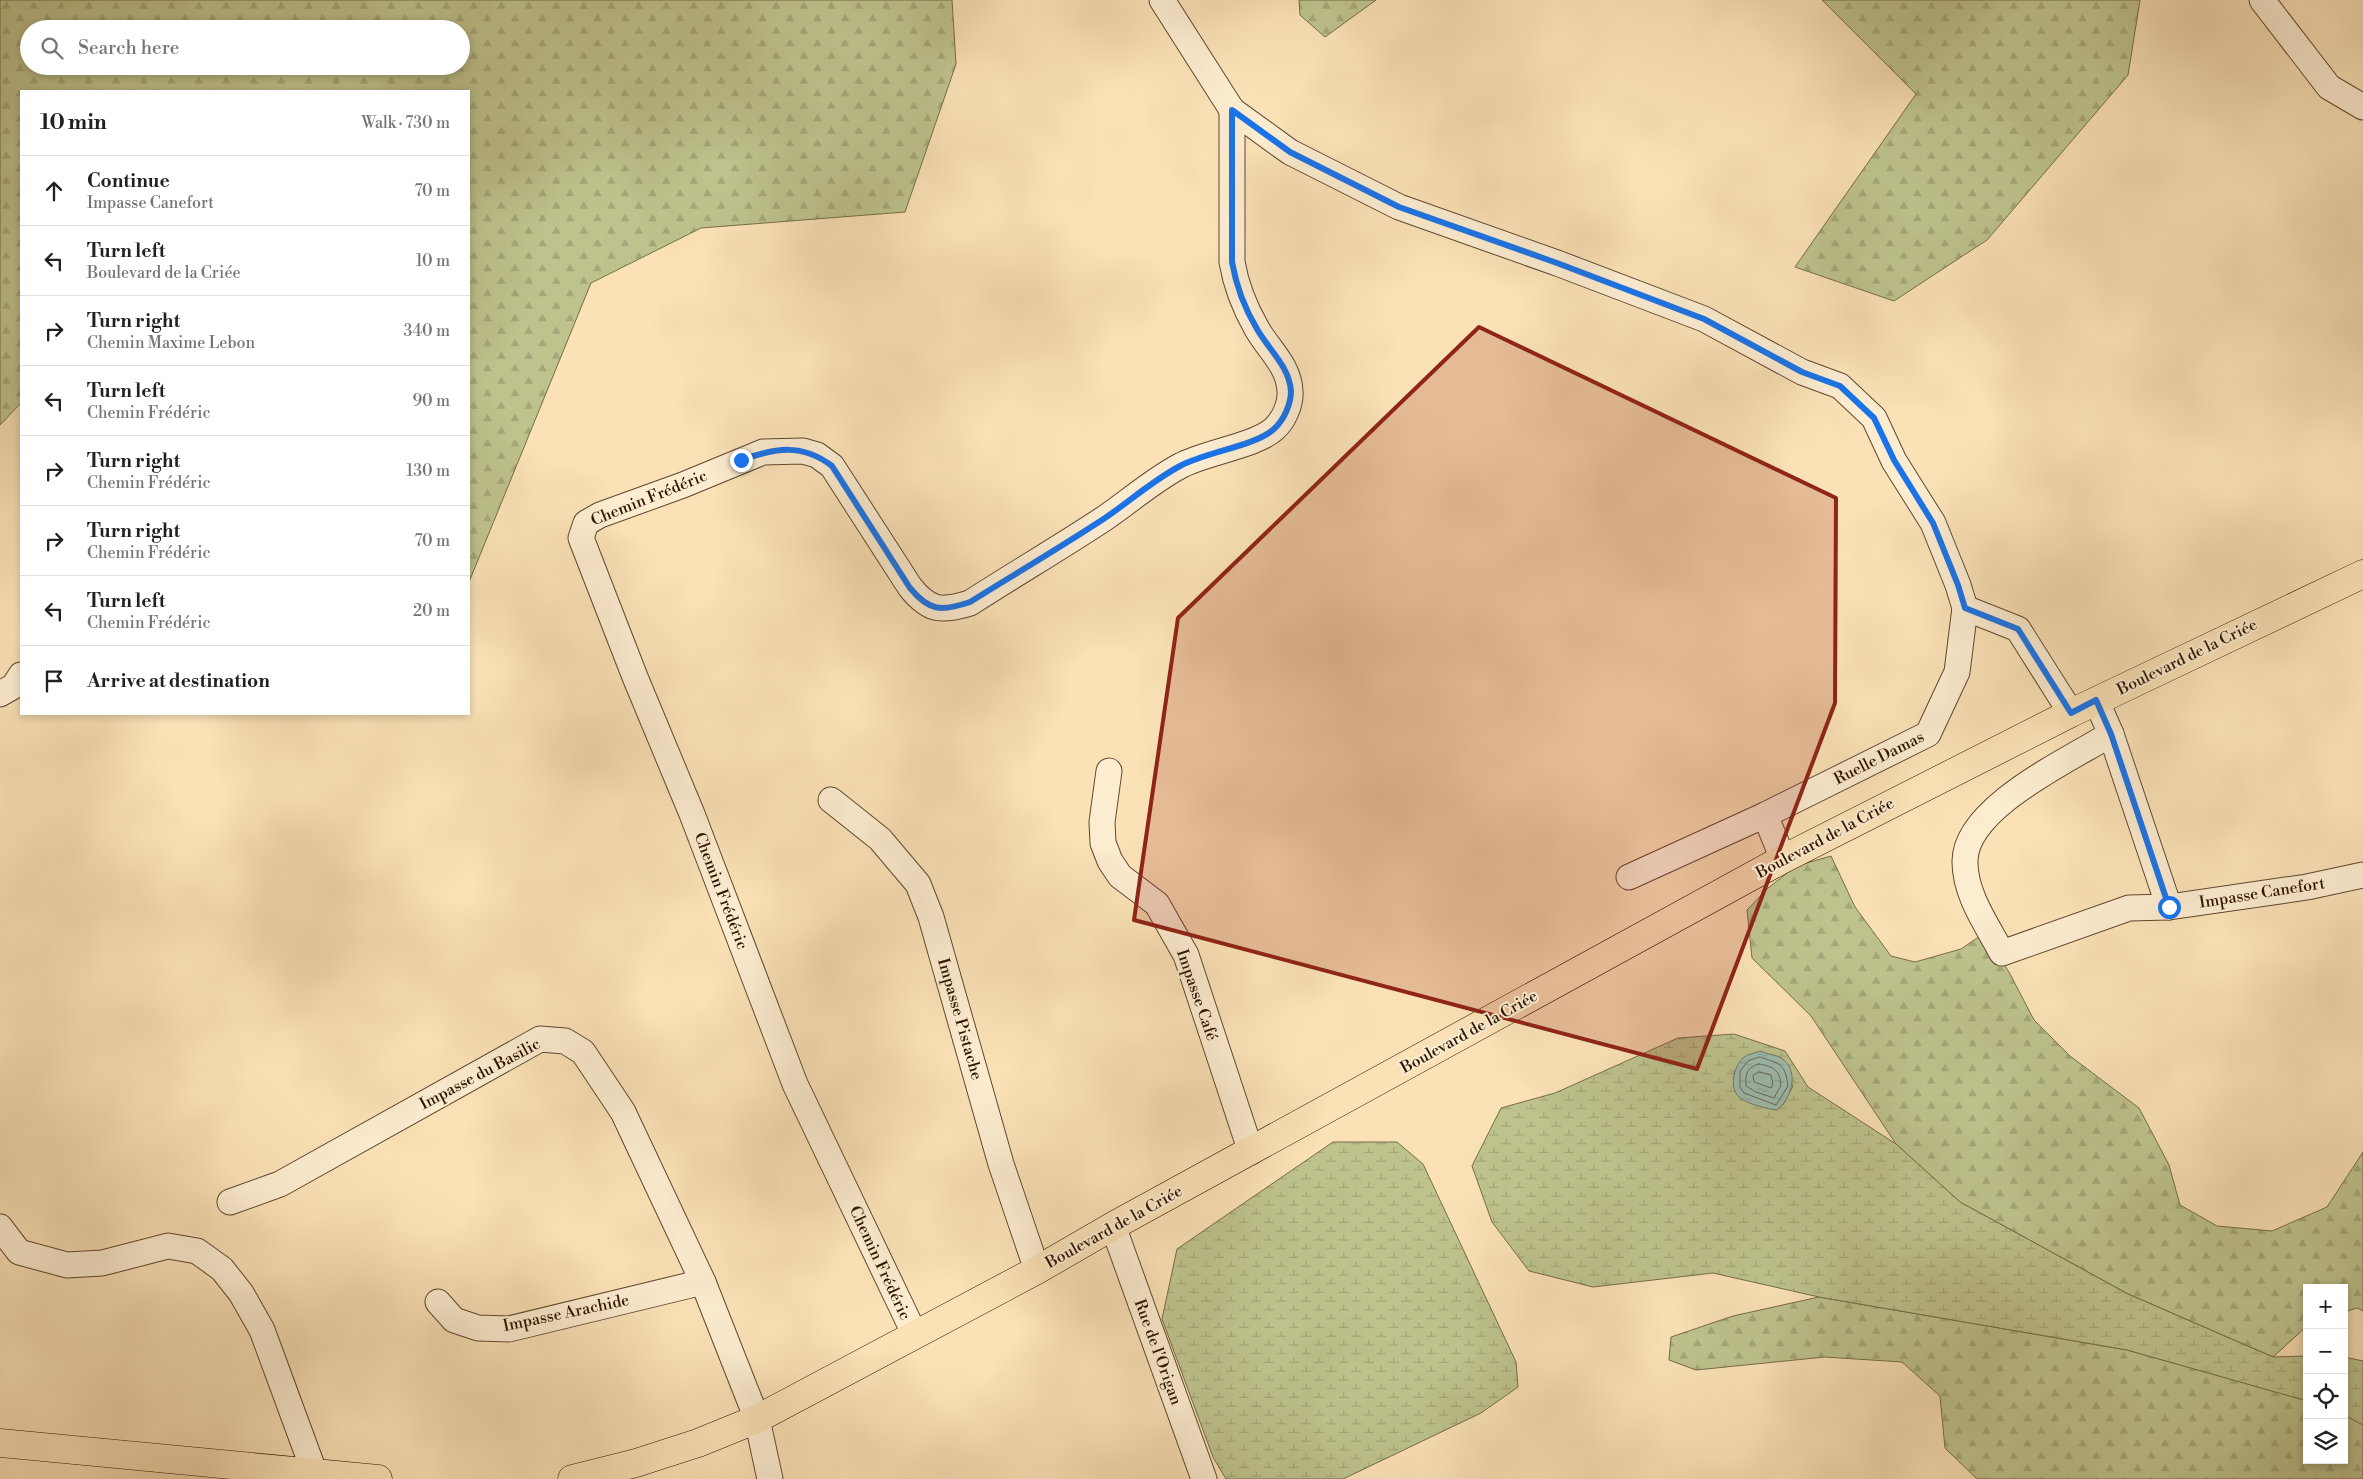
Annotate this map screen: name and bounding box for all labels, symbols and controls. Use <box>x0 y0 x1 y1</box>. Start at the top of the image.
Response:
search box <box>20 20 470 75</box>
icon: search <box>38 34 66 62</box>
text: Search here <box>78 36 179 60</box>
text: 10 min <box>40 110 107 136</box>
text: Walk · 730 m <box>361 113 450 133</box>
text: Continue <box>87 169 170 193</box>
icon: ahead <box>40 177 68 205</box>
text: 70 m <box>414 181 450 201</box>
text: Impasse Canefort <box>87 193 214 213</box>
text: Turn left <box>87 239 166 263</box>
icon: left <box>40 247 68 275</box>
text: 10 m <box>416 251 450 271</box>
text: Boulevard de la Criée <box>87 263 241 283</box>
text: Turn right <box>87 309 180 333</box>
icon: right <box>40 317 68 345</box>
text: 340 m <box>403 321 450 341</box>
text: Chemin Maxime Lebon <box>87 333 255 353</box>
text: Turn left <box>87 379 166 403</box>
icon: left <box>40 387 68 415</box>
text: 90 m <box>412 391 450 411</box>
text: Chemin Frédéric <box>87 403 211 423</box>
text: Turn right <box>87 449 180 473</box>
route end <box>730 449 753 472</box>
icon: right <box>40 457 68 485</box>
text: 130 m <box>406 461 450 481</box>
street label: Chemin Frédéric <box>588 466 710 530</box>
text: Chemin Frédéric <box>87 473 211 493</box>
text: Turn right <box>87 519 180 543</box>
icon: right <box>40 527 68 555</box>
text: 70 m <box>414 531 450 551</box>
text: Chemin Frédéric <box>87 543 211 563</box>
text: Turn left <box>87 589 166 613</box>
icon: left <box>40 597 68 625</box>
text: 20 m <box>413 601 450 621</box>
text: Chemin Frédéric <box>87 613 211 633</box>
street label: Boulevard de la Criée <box>2113 614 2260 700</box>
icon: arrive <box>40 667 68 695</box>
text: Arrive at destination <box>87 669 270 693</box>
street label: Ruelle Damas <box>1830 727 1928 789</box>
street label: Boulevard de la Criée <box>1752 793 1897 883</box>
street label: Chemin Frédéric <box>689 830 753 952</box>
street label: Impasse Canefort <box>2198 873 2327 913</box>
route start <box>2158 896 2181 919</box>
street label: Impasse Café <box>1172 947 1222 1043</box>
street label: Impasse Pistache <box>933 956 987 1082</box>
street label: Boulevard de la Criée <box>1396 986 1541 1078</box>
street label: Impasse du Basilic <box>416 1034 544 1114</box>
street label: Boulevard de la Criée <box>1041 1181 1186 1273</box>
street label: Chemin Frédéric <box>845 1203 915 1323</box>
map controls <box>2303 1284 2348 1464</box>
button: + <box>2303 1284 2348 1329</box>
street label: Impasse Arachide <box>501 1290 631 1336</box>
street label: Rue de l'Origan <box>1130 1296 1187 1408</box>
button: − <box>2303 1329 2348 1374</box>
button: locate <box>2303 1374 2348 1419</box>
button: layers <box>2303 1419 2348 1464</box>

